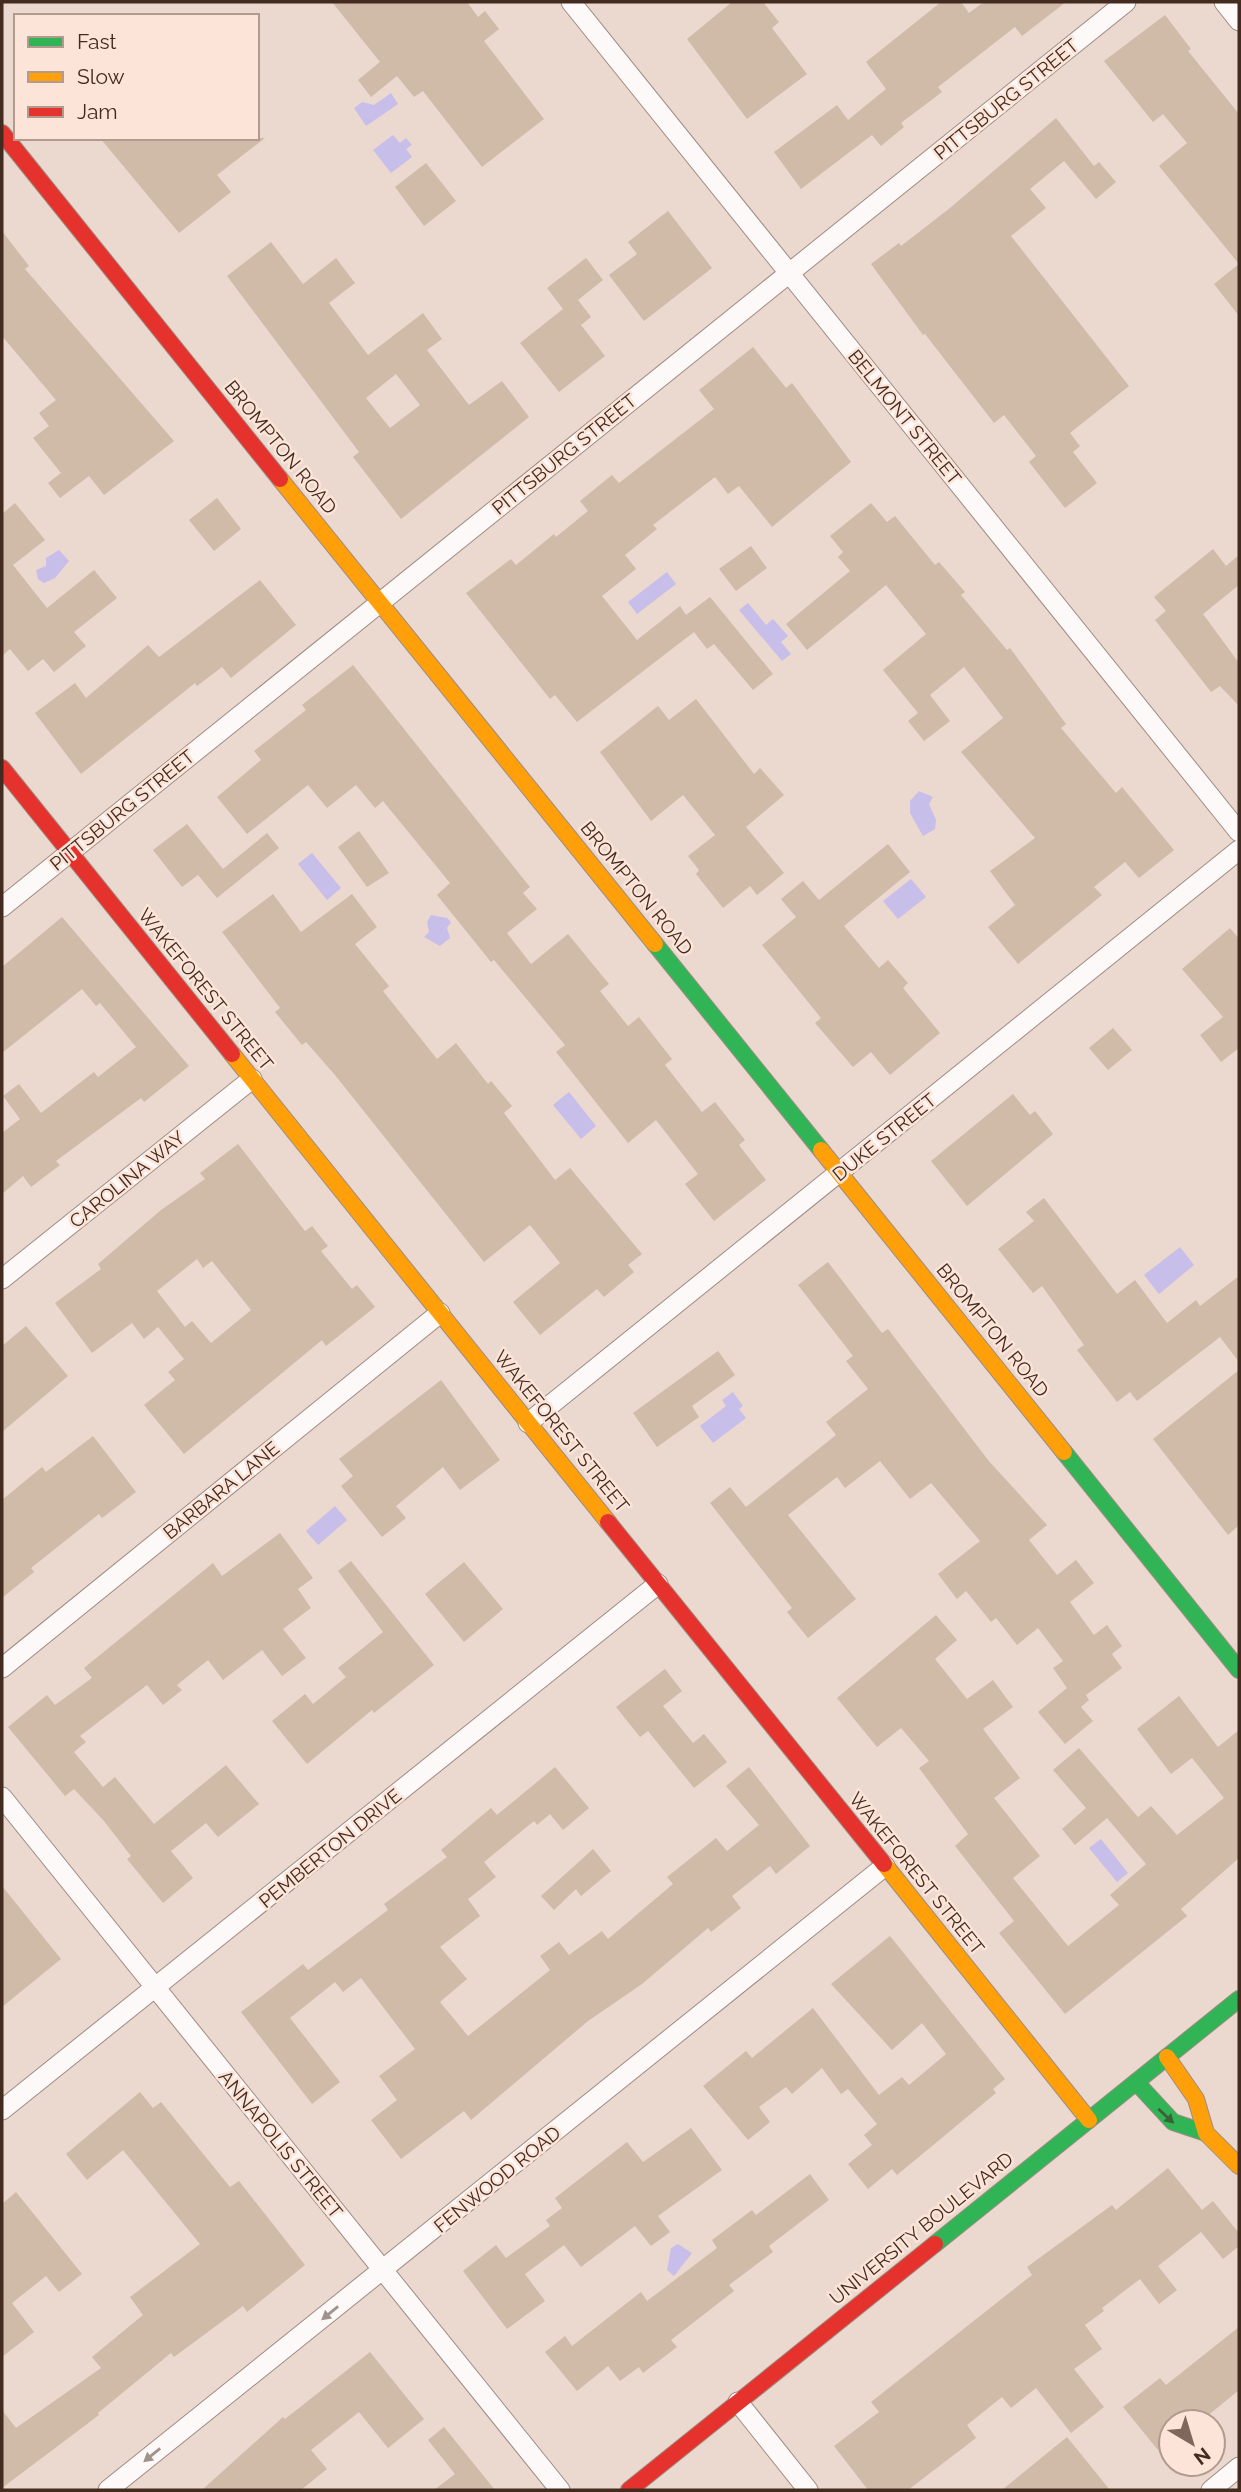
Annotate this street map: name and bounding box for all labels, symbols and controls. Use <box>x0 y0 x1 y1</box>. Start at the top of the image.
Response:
legend <box>14 14 259 140</box>
text: Fast <box>77 29 117 54</box>
street label: PITTSBURG STREET <box>929 34 1083 164</box>
text: Slow <box>77 64 125 89</box>
text: Jam <box>77 99 118 124</box>
street label: BELMONT STREET <box>844 345 966 489</box>
street label: BROMPTON ROAD <box>220 376 342 518</box>
street label: PITTSBURG STREET <box>487 389 641 519</box>
street label: PITTSBURG STREET <box>45 745 199 875</box>
street label: BROMPTON ROAD <box>576 817 698 959</box>
street label: WAKEFOREST STREET <box>134 904 278 1075</box>
street label: DUKE STREET <box>828 1088 941 1185</box>
street label: CAROLINA WAY <box>65 1125 189 1232</box>
street label: BROMPTON ROAD <box>932 1259 1054 1401</box>
street label: WAKEFOREST STREET <box>490 1346 634 1517</box>
street label: BARBARA LANE <box>159 1437 283 1543</box>
street label: PEMBERTON DRIVE <box>254 1784 406 1912</box>
street label: WAKEFOREST STREET <box>845 1788 989 1959</box>
street label: ANNAPOLIS STREET <box>215 2066 348 2223</box>
one-way arrow <box>1157 2108 1174 2124</box>
street label: FENWOOD ROAD <box>429 2121 565 2237</box>
street label: UNIVERSITY BOULEVARD <box>825 2147 1017 2309</box>
one-way arrow <box>321 2306 339 2320</box>
north arrow <box>1157 2408 1227 2478</box>
text: N <box>1190 2443 1215 2470</box>
one-way arrow <box>144 2447 161 2462</box>

